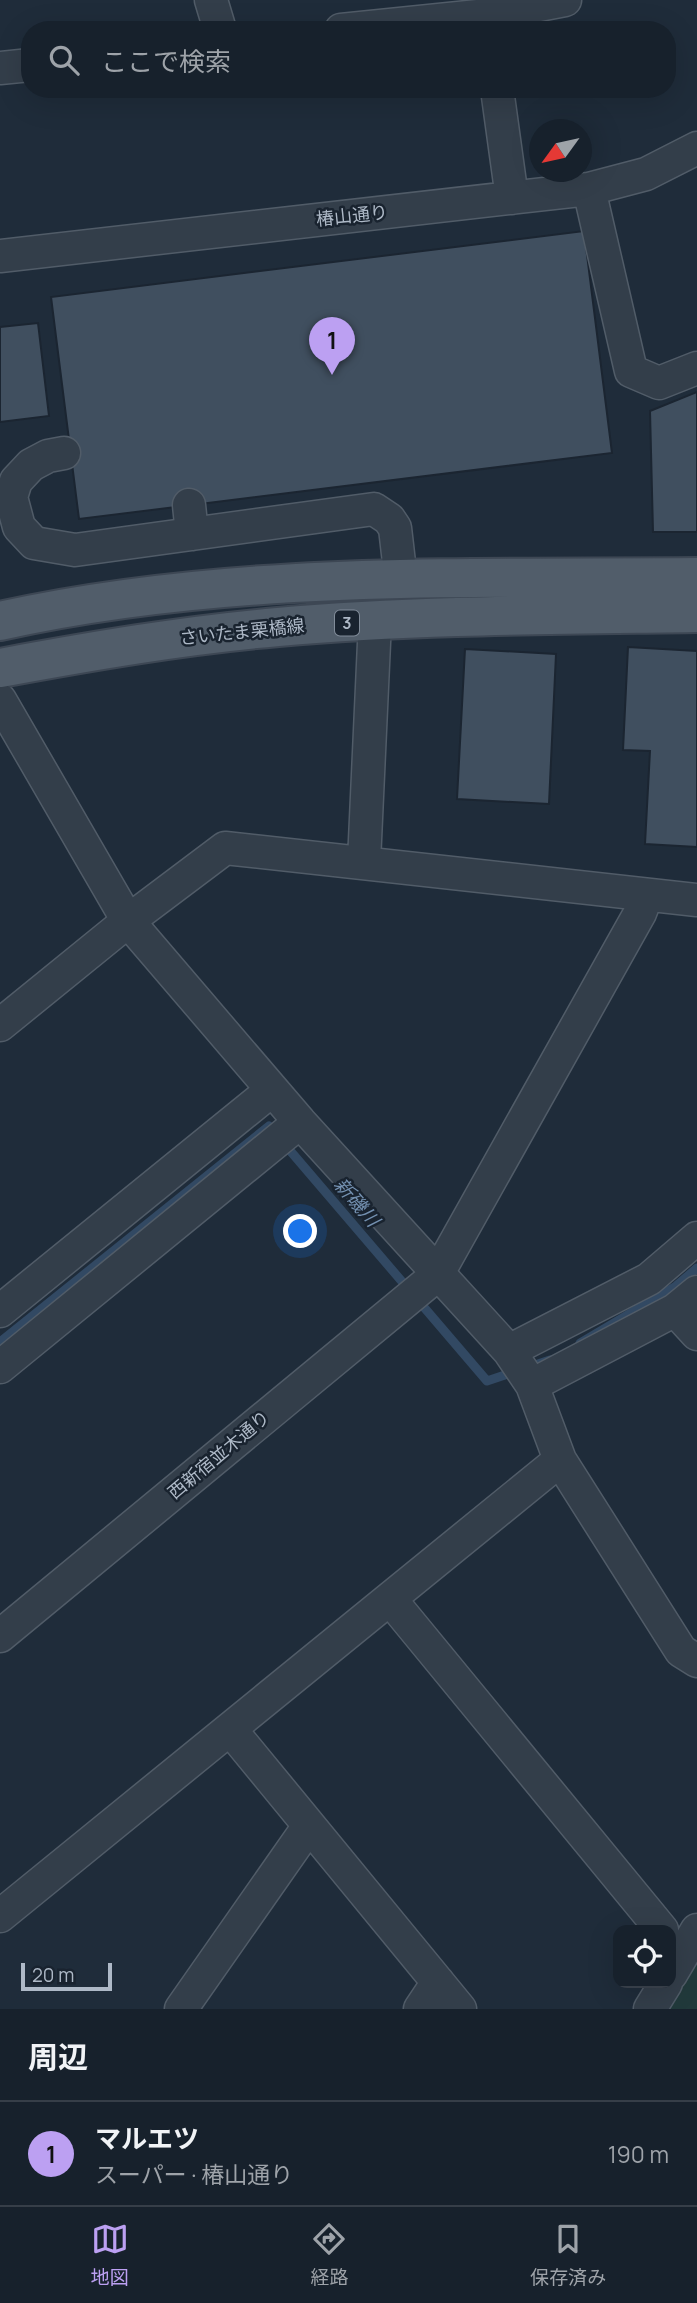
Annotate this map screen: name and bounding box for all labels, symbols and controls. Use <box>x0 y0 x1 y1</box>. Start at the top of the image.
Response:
search box <box>21 21 676 98</box>
icon: search <box>45 41 83 79</box>
text: ここで検索 <box>101 43 231 79</box>
north arrow <box>529 119 592 182</box>
street label: 椿山通り <box>315 199 389 231</box>
pin: 1 <box>309 317 355 375</box>
road number: 3 <box>335 610 359 636</box>
street label: さいたま栗橋線 <box>178 613 306 649</box>
water label: 新磯川 <box>328 1172 387 1234</box>
your location <box>283 1214 317 1248</box>
street label: 西新宿並木通り <box>162 1405 274 1504</box>
map controls <box>613 1925 676 1988</box>
button: locate <box>613 1925 676 1988</box>
scale bar <box>21 1960 112 1992</box>
text: 20 m <box>32 1962 74 1988</box>
text: 周辺 <box>28 2036 88 2077</box>
text: マルエツ <box>95 2120 199 2156</box>
text: 1 <box>46 2138 56 2170</box>
text: 190 m <box>608 2138 669 2170</box>
text: スーパー · 椿山通り <box>95 2158 293 2190</box>
tab: 地図 <box>91 2220 129 2290</box>
tab: 経路 <box>310 2220 348 2290</box>
tab: 保存済み <box>530 2220 606 2290</box>

